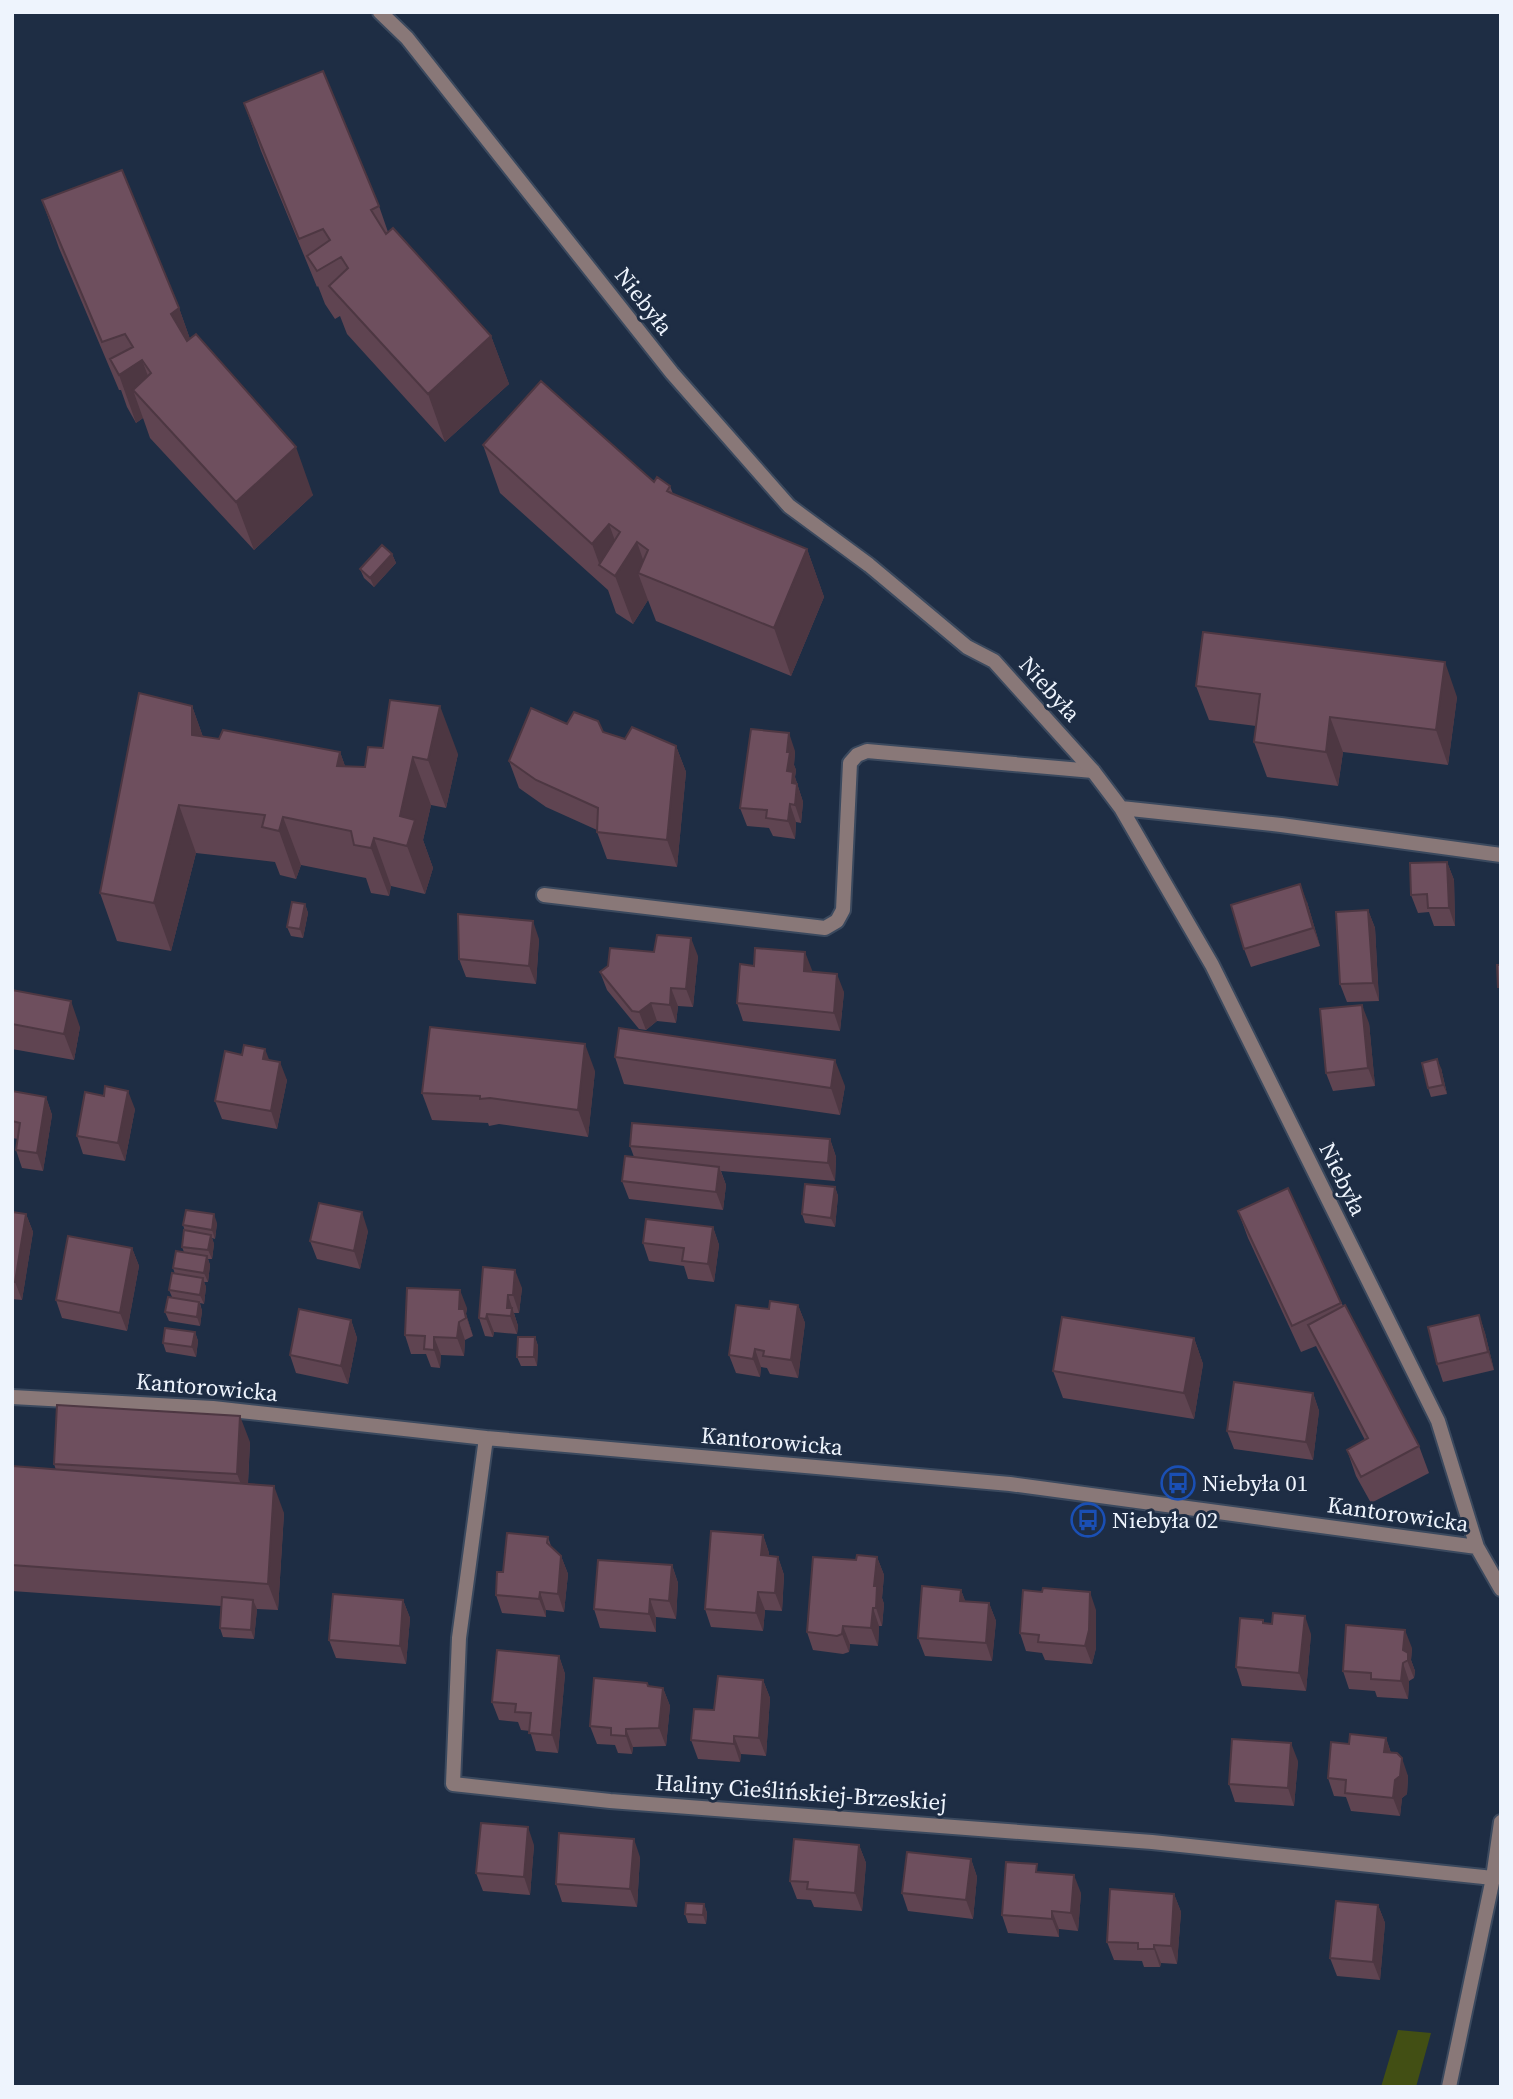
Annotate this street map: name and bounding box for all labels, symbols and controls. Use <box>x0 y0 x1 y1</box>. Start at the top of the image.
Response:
street label: Niebyła <box>607 260 681 342</box>
street label: Niebyła <box>1012 649 1088 729</box>
street label: Niebyła <box>1312 1137 1375 1221</box>
street label: Kantorowicka <box>135 1365 280 1409</box>
street label: Kantorowicka <box>700 1419 845 1463</box>
bus stop icon: Niebyła 01 <box>1159 1464 1197 1502</box>
place label: Niebyła 01 <box>1202 1467 1308 1499</box>
street label: Kantorowicka <box>1325 1488 1471 1540</box>
bus stop icon: Niebyła 02 <box>1069 1501 1107 1539</box>
place label: Niebyła 02 <box>1112 1504 1218 1536</box>
street label: Haliny Cieślińskiej-Brzeskiej <box>654 1766 948 1818</box>

